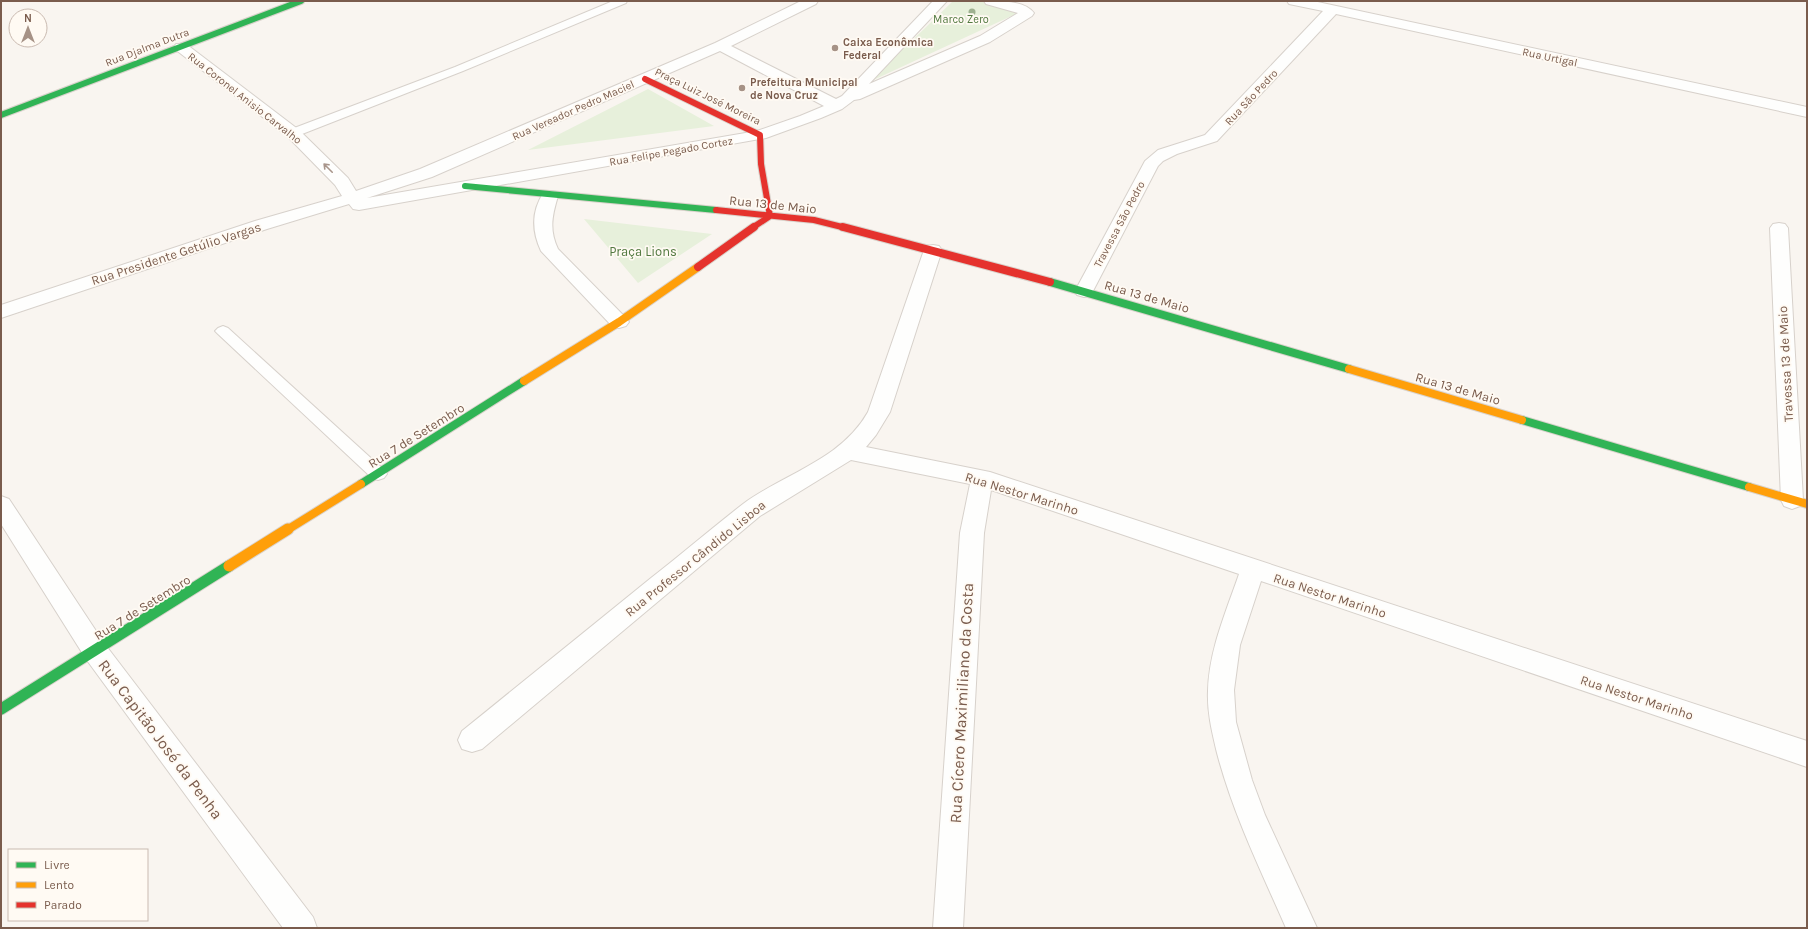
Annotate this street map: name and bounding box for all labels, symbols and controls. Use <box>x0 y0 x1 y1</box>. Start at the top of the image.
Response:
north arrow <box>8 8 48 48</box>
text: N <box>24 12 32 25</box>
park label: Marco Zero <box>933 13 989 26</box>
street label: Rua Djalma Dutra <box>103 25 191 69</box>
place label: Caixa Econômica Federal <box>843 36 933 62</box>
marker: Caixa Econômica Federal <box>830 43 840 53</box>
street label: Rua Urtigal <box>1521 45 1579 70</box>
street label: Rua Coronel Anisio Carvalho <box>185 50 304 147</box>
street label: Praça Luiz José Moreira <box>653 65 763 128</box>
street label: Rua São Pedro <box>1222 67 1281 128</box>
place label: Prefeitura Municipal de Nova Cruz <box>750 76 858 102</box>
street label: Rua Vereador Pedro Maciel <box>510 78 636 143</box>
marker: Prefeitura Municipal de Nova Cruz <box>737 83 747 93</box>
street label: Rua Felipe Pegado Cortez <box>608 134 734 169</box>
one-way arrow <box>323 163 333 173</box>
street label: Travessa São Pedro <box>1091 179 1148 270</box>
street label: Rua 13 de Maio <box>729 192 817 217</box>
street label: Rua Presidente Getúlio Vargas <box>89 219 263 288</box>
park label: Praça Lions <box>609 244 677 259</box>
street label: Rua 13 de Maio <box>1103 277 1191 316</box>
street label: Travessa 13 de Maio <box>1775 306 1796 422</box>
street label: Rua 13 de Maio <box>1414 369 1502 408</box>
street label: Rua 7 de Setembro <box>365 400 467 471</box>
street label: Rua Nestor Marinho <box>963 469 1080 518</box>
street label: Rua Professor Cândido Lisboa <box>622 497 768 620</box>
street label: Rua Nestor Marinho <box>1272 570 1388 621</box>
street label: Rua 7 de Setembro <box>91 572 193 643</box>
street label: Rua Cícero Maximiliano da Costa <box>946 582 977 824</box>
street label: Rua Capitão José da Penha <box>94 656 227 823</box>
street label: Rua Nestor Marinho <box>1579 672 1695 723</box>
legend <box>8 849 148 921</box>
text: Livre <box>44 858 70 872</box>
text: Lento <box>44 878 74 892</box>
text: Parado <box>44 898 82 912</box>

